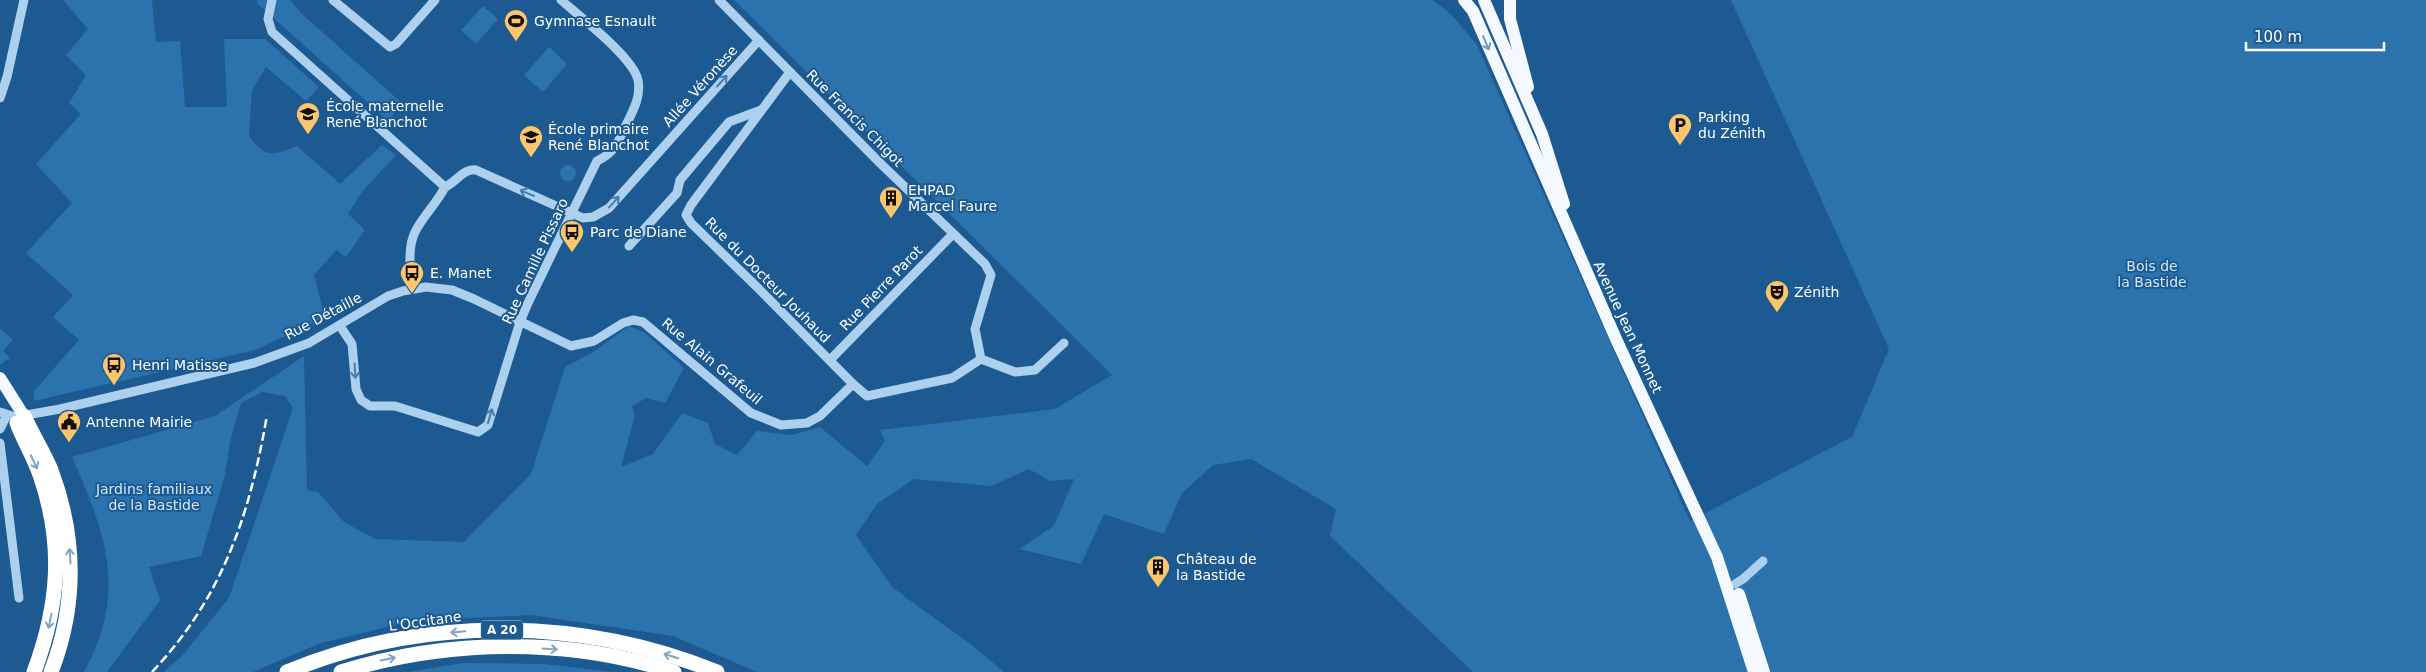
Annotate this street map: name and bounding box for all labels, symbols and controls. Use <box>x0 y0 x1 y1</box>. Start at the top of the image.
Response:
sports icon: Gymnase Esnault <box>503 8 529 42</box>
place label: Gymnase Esnault <box>534 13 657 29</box>
scale bar <box>2246 20 2384 52</box>
text: 100 m <box>2254 28 2302 46</box>
one-way arrow <box>1482 35 1492 50</box>
street label: Allée Véronèse <box>659 42 741 130</box>
street label: Rue Francis Chigot <box>803 66 907 170</box>
one-way arrow <box>717 75 728 88</box>
place label: École maternelle René Blanchot <box>326 98 444 130</box>
school or university icon: École maternelle René Blanchot <box>295 101 321 135</box>
place label: Parking du Zénith <box>1698 109 1766 141</box>
parking icon: Parking du Zénith <box>1667 112 1693 146</box>
place label: École primaire René Blanchot <box>548 121 650 153</box>
school or university icon: École primaire René Blanchot <box>518 124 544 158</box>
place label: EHPAD Marcel Faure <box>908 182 997 214</box>
building icon: EHPAD Marcel Faure <box>878 185 904 219</box>
one-way arrow <box>520 188 535 197</box>
street label: Rue Camille Pissaro <box>499 196 571 326</box>
one-way arrow <box>608 196 620 209</box>
street label: Rue du Docteur Jouhaud <box>702 214 834 346</box>
bus stop icon: Parc de Diane <box>559 219 585 253</box>
place label: Parc de Diane <box>590 224 687 240</box>
street label: Rue Pierre Parot <box>836 242 926 334</box>
park label: Bois de la Bastide <box>2117 258 2187 290</box>
street label: Avenue Jean Monnet <box>1590 259 1666 396</box>
bus stop icon: E. Manet <box>399 260 425 294</box>
place label: E. Manet <box>430 265 492 281</box>
theatre icon: Zénith <box>1764 279 1790 313</box>
place label: Zénith <box>1794 284 1839 300</box>
street label: Rue Détaille <box>282 289 364 343</box>
street label: Rue Alain Grafeuil <box>659 314 765 408</box>
bus stop icon: Henri Matisse <box>101 352 127 386</box>
place label: Henri Matisse <box>132 357 227 373</box>
one-way arrow <box>350 362 360 378</box>
public building icon: Antenne Mairie <box>56 409 82 443</box>
one-way arrow <box>486 409 496 425</box>
place label: Antenne Mairie <box>86 414 192 430</box>
one-way arrow <box>30 454 40 469</box>
park label: Jardins familiaux de la Bastide <box>95 481 212 513</box>
one-way arrow <box>65 548 75 564</box>
place label: Château de la Bastide <box>1176 551 1257 583</box>
building icon: Château de la Bastide <box>1145 554 1171 588</box>
street label: L'Occitane <box>387 608 463 634</box>
one-way arrow <box>45 612 54 628</box>
road number: A 20 <box>481 620 523 640</box>
one-way arrow <box>451 627 467 637</box>
one-way arrow <box>541 644 557 654</box>
one-way arrow <box>663 651 679 661</box>
one-way arrow <box>380 654 396 663</box>

